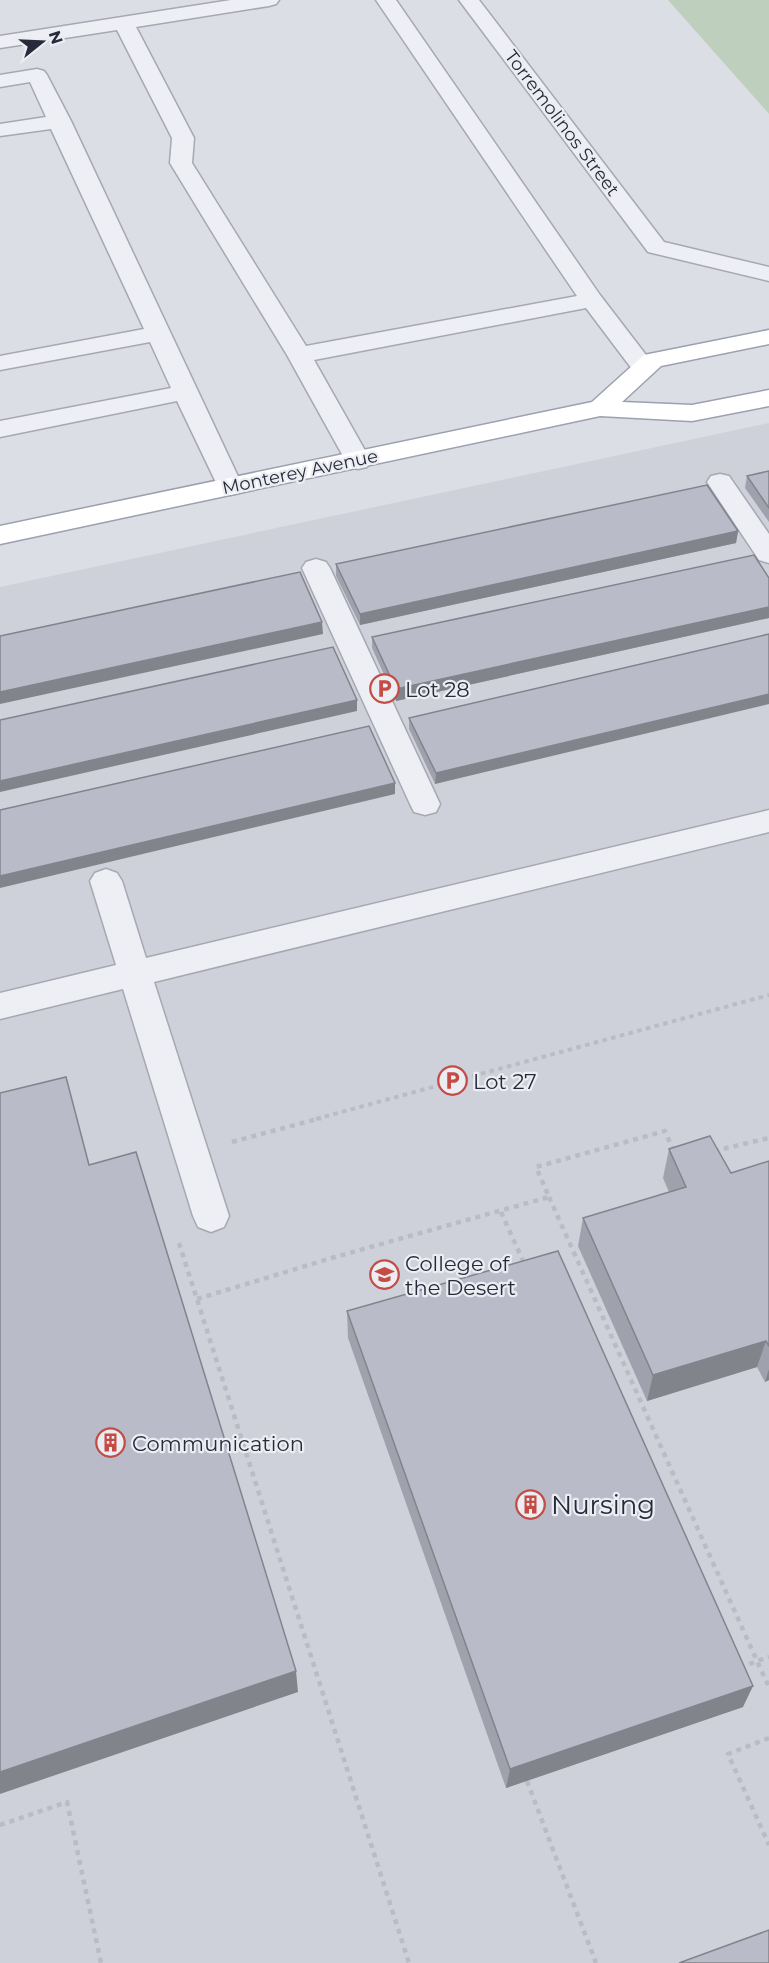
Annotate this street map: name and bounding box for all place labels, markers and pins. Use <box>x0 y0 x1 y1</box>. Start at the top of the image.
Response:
parking icon: Lot 28 <box>368 673 400 705</box>
place label: Lot 28 <box>405 677 470 702</box>
parking icon: Lot 27 <box>436 1065 468 1097</box>
place label: Lot 27 <box>473 1069 537 1094</box>
place label: College of the Desert <box>405 1251 516 1300</box>
school or university icon: College of the Desert <box>368 1259 400 1291</box>
building icon: Communication <box>95 1427 127 1459</box>
place label: Communication <box>132 1431 304 1456</box>
building icon: Nursing <box>514 1489 546 1521</box>
place label: Nursing <box>551 1489 655 1521</box>

